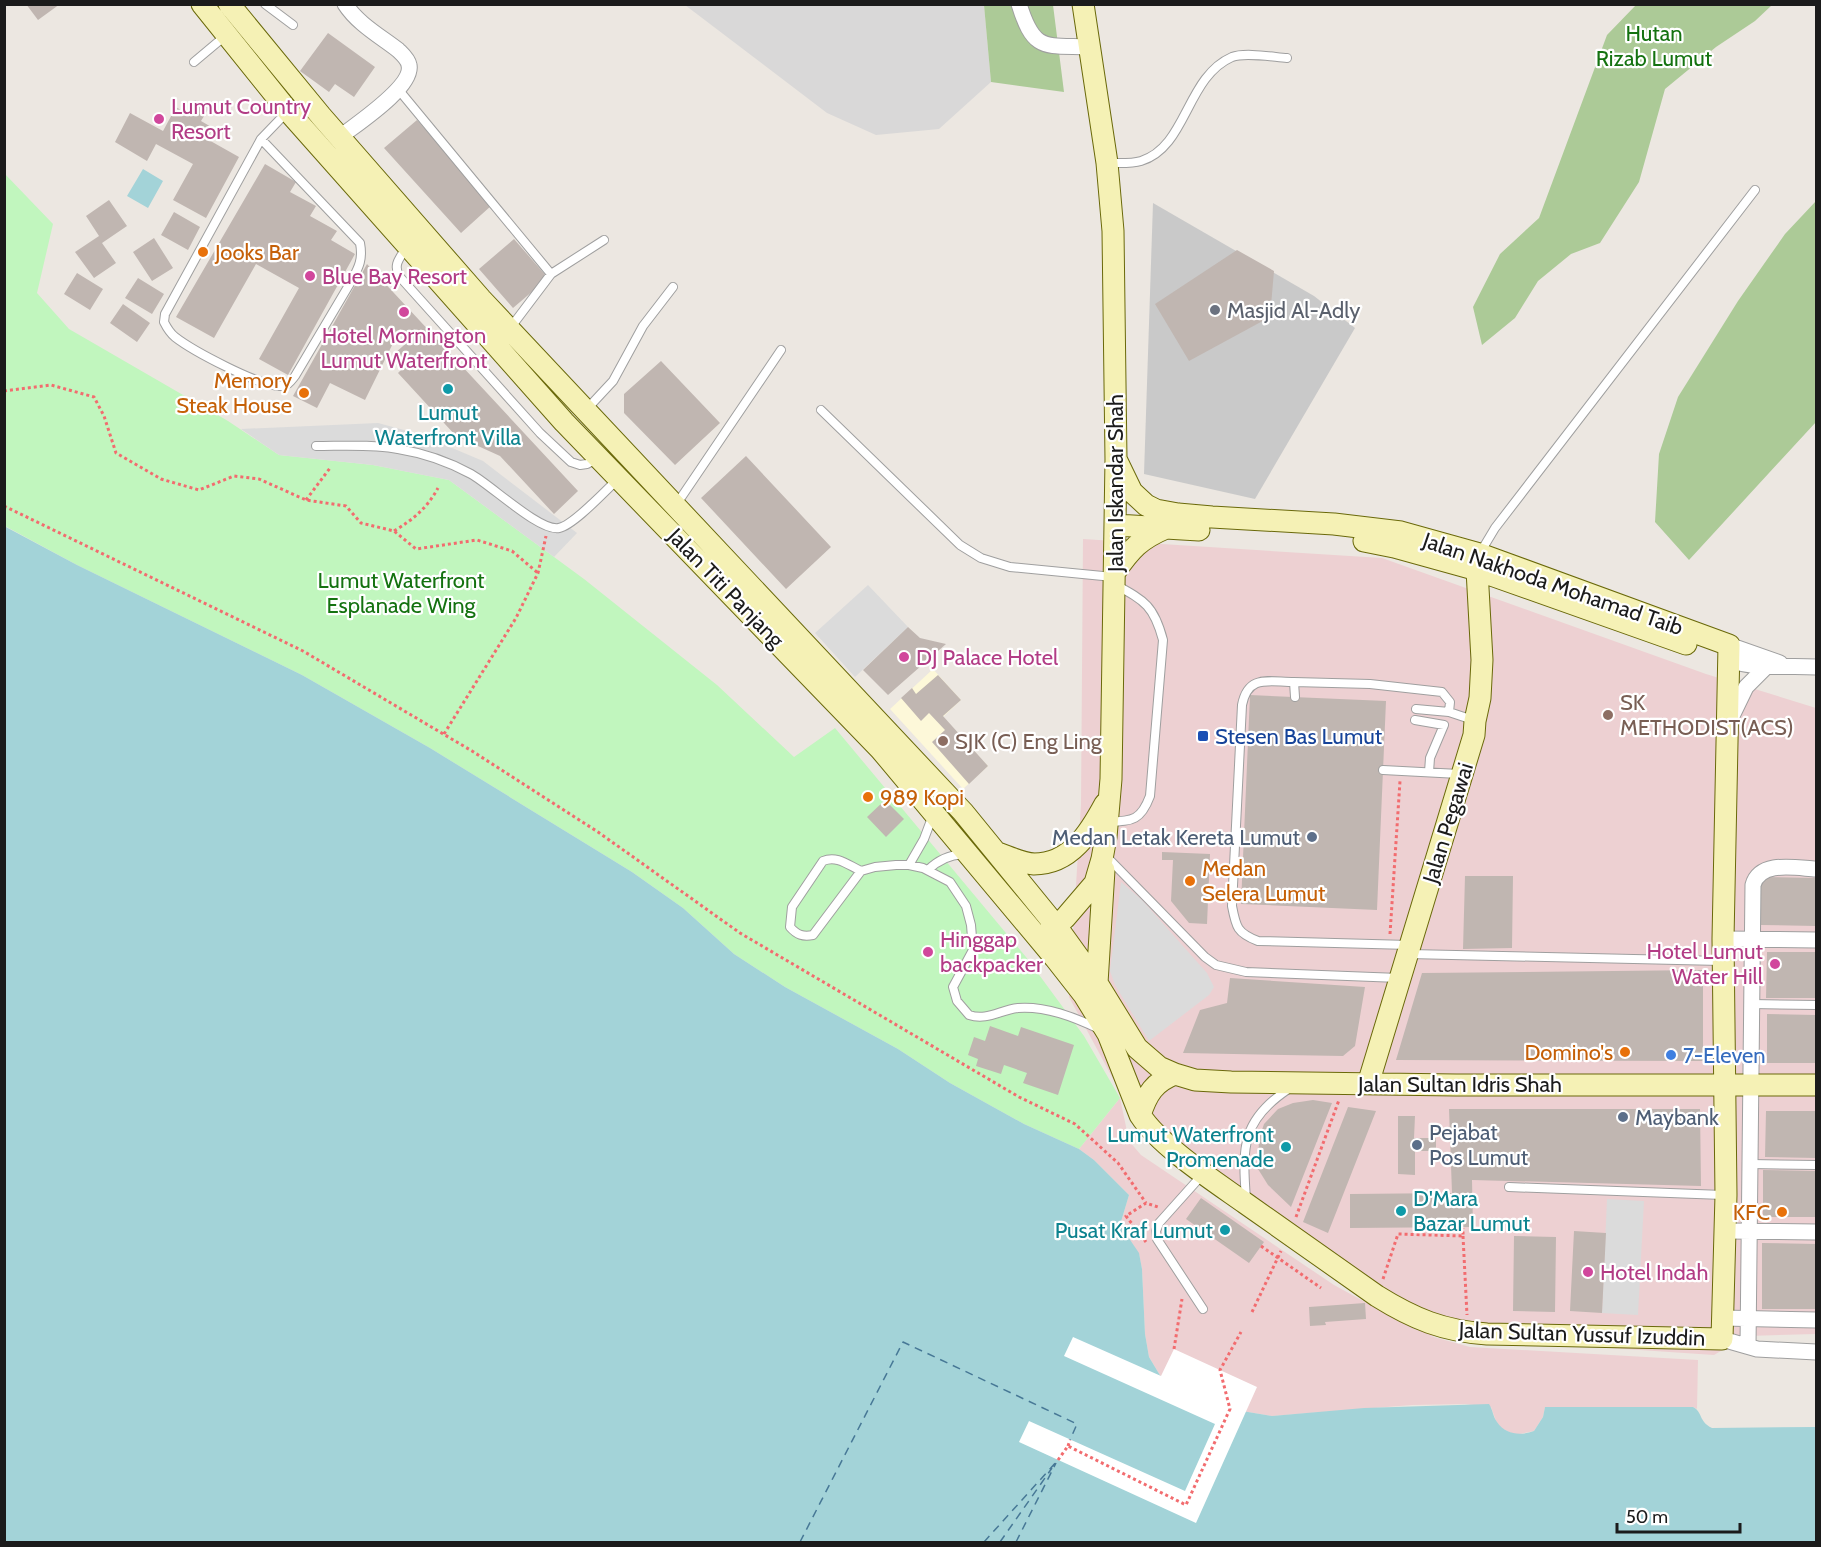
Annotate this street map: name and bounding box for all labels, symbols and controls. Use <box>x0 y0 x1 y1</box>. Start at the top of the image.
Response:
park label: Hutan Rizab Lumut <box>1596 20 1713 72</box>
place label: Lumut Country Resort <box>171 93 311 145</box>
marker: Lumut Country Resort <box>152 112 166 126</box>
place label: Jooks Bar <box>214 239 299 266</box>
marker: Jooks Bar <box>196 245 210 259</box>
place label: Blue Bay Resort <box>322 263 468 290</box>
marker: Blue Bay Resort <box>303 269 317 283</box>
place label: Masjid Al-Adly <box>1227 297 1360 324</box>
marker: Masjid Al-Adly <box>1208 303 1222 317</box>
marker: Hotel Mornington Lumut Waterfront <box>397 305 411 319</box>
place label: Hotel Mornington Lumut Waterfront <box>321 322 488 374</box>
place label: Memory Steak House <box>176 367 292 419</box>
marker: Lumut Waterfront Villa <box>441 382 455 396</box>
marker: Memory Steak House <box>297 386 311 400</box>
street label: Jalan Iskandar Shah <box>1102 394 1129 573</box>
place label: Lumut Waterfront Villa <box>375 399 522 451</box>
street label: Jalan Titi Panjang <box>661 522 791 654</box>
street label: Jalan Nakhoda Mohamad Taib <box>1418 526 1687 641</box>
park label: Lumut Waterfront Esplanade Wing <box>318 567 485 619</box>
place label: DJ Palace Hotel <box>916 644 1059 671</box>
marker: DJ Palace Hotel <box>897 650 911 664</box>
place label: SK METHODIST(ACS) <box>1620 689 1794 741</box>
marker: SK METHODIST(ACS) <box>1601 708 1615 722</box>
place label: Stesen Bas Lumut <box>1215 723 1383 750</box>
place label: SJK (C) Eng Ling <box>955 728 1103 755</box>
marker: Stesen Bas Lumut <box>1196 729 1210 743</box>
marker: SJK (C) Eng Ling <box>936 734 950 748</box>
street label: Jalan Pegawai <box>1417 759 1479 888</box>
place label: 989 Kopi <box>880 784 964 811</box>
marker: 989 Kopi <box>861 790 875 804</box>
place label: Medan Letak Kereta Lumut <box>1052 824 1301 851</box>
marker: Medan Letak Kereta Lumut <box>1305 830 1319 844</box>
place label: Medan Selera Lumut <box>1202 855 1326 907</box>
marker: Medan Selera Lumut <box>1183 874 1197 888</box>
place label: Hinggap backpacker <box>940 926 1043 978</box>
place label: Hotel Lumut Water Hill <box>1646 938 1764 990</box>
marker: Hinggap backpacker <box>921 945 935 959</box>
marker: Hotel Lumut Water Hill <box>1768 957 1782 971</box>
place label: Domino's <box>1524 1039 1613 1066</box>
place label: 7-Eleven <box>1683 1042 1766 1069</box>
marker: Domino's <box>1618 1045 1632 1059</box>
marker: 7-Eleven <box>1664 1048 1678 1062</box>
street label: Jalan Sultan Idris Shah <box>1357 1071 1562 1098</box>
place label: Maybank <box>1635 1104 1719 1131</box>
marker: Maybank <box>1616 1110 1630 1124</box>
place label: Pejabat Pos Lumut <box>1429 1119 1529 1171</box>
place label: Lumut Waterfront Promenade <box>1107 1121 1275 1173</box>
marker: Pejabat Pos Lumut <box>1410 1138 1424 1152</box>
marker: Lumut Waterfront Promenade <box>1279 1140 1293 1154</box>
place label: D'Mara Bazar Lumut <box>1413 1185 1531 1237</box>
place label: KFC <box>1733 1199 1770 1226</box>
marker: D'Mara Bazar Lumut <box>1394 1204 1408 1218</box>
marker: KFC <box>1775 1205 1789 1219</box>
place label: Pusat Kraf Lumut <box>1055 1217 1214 1244</box>
marker: Pusat Kraf Lumut <box>1218 1223 1232 1237</box>
place label: Hotel Indah <box>1600 1259 1708 1286</box>
marker: Hotel Indah <box>1581 1265 1595 1279</box>
street label: Jalan Sultan Yussuf Izuddin <box>1457 1316 1706 1352</box>
scale bar <box>1617 1496 1740 1534</box>
text: 50 m <box>1626 1506 1668 1528</box>

